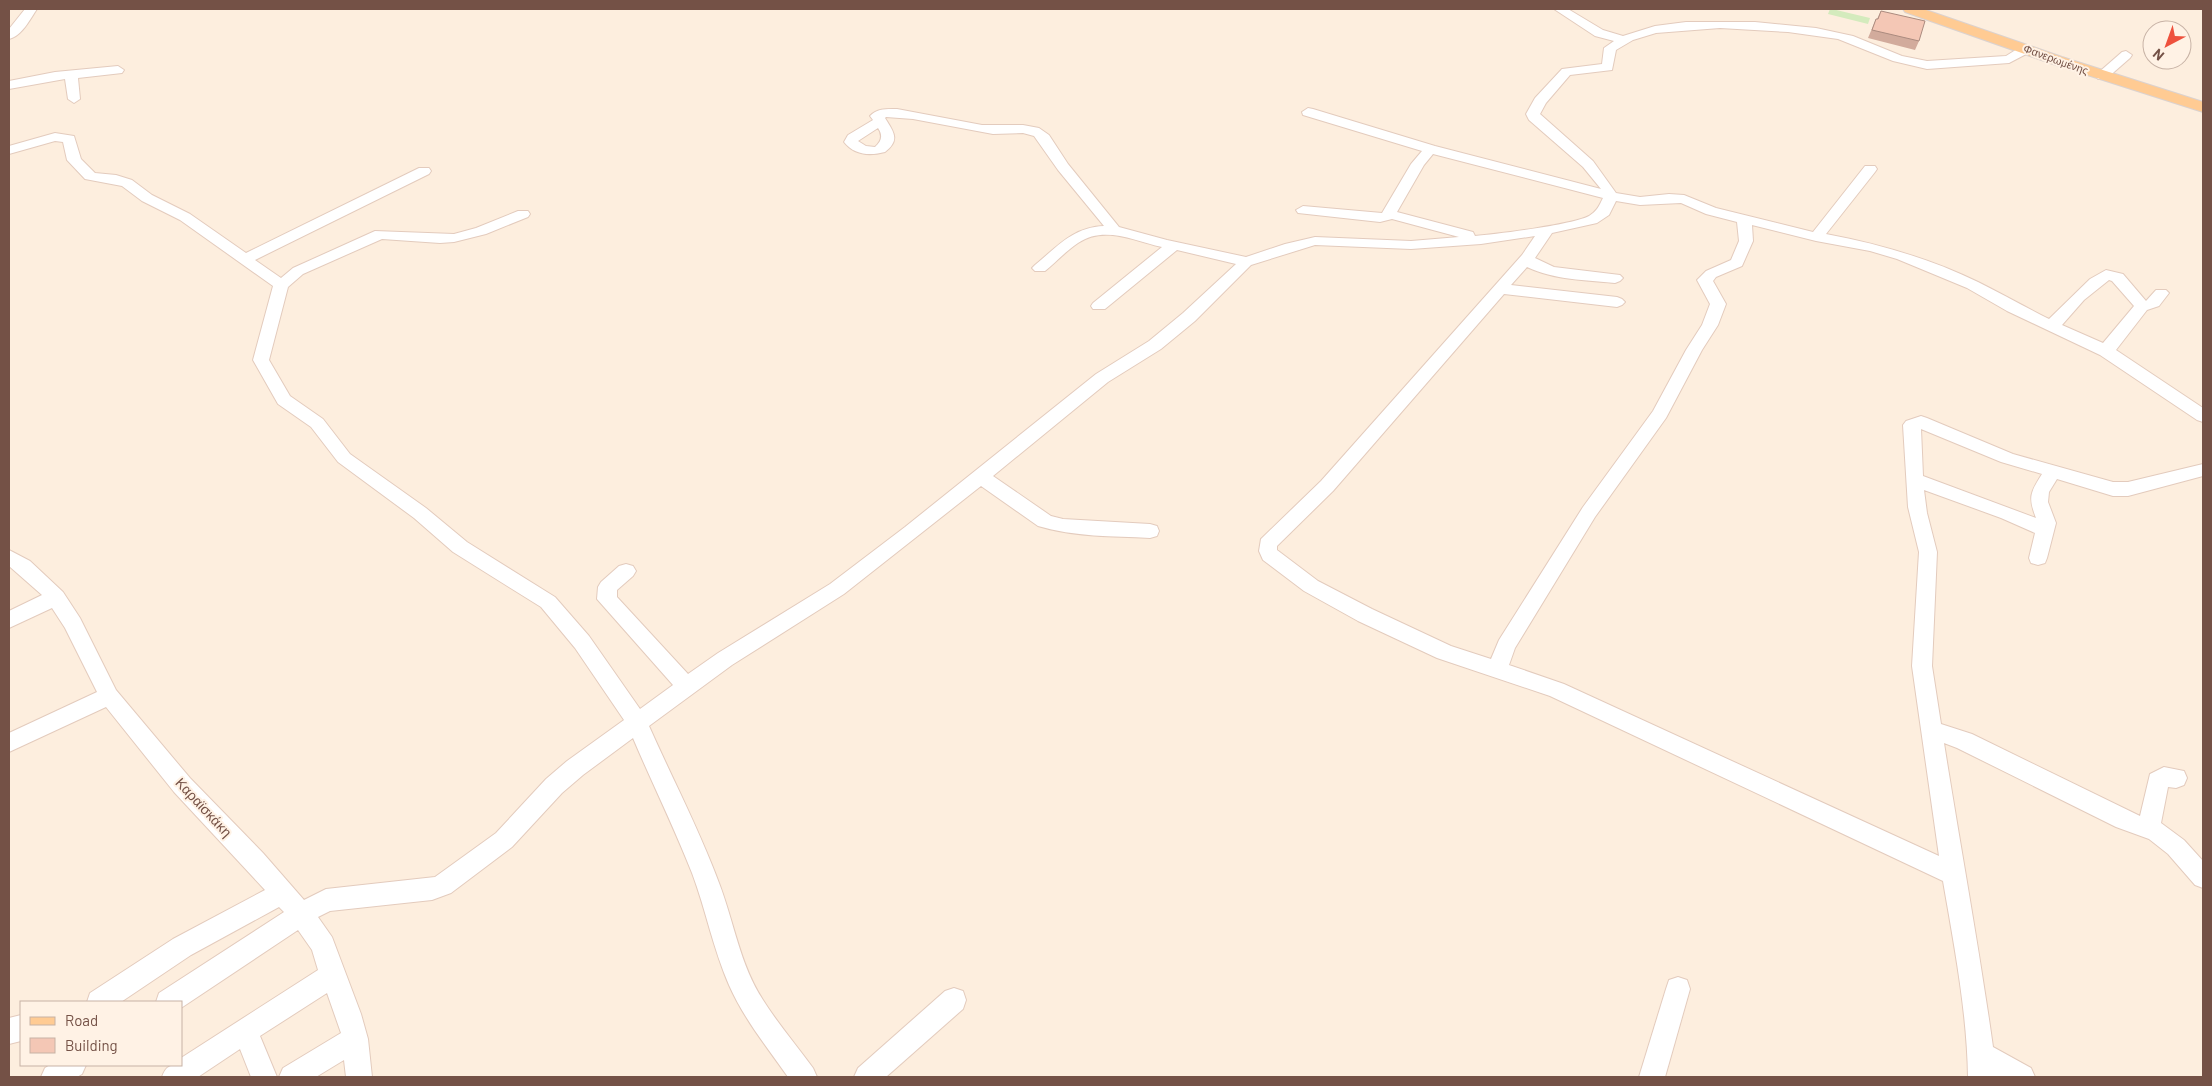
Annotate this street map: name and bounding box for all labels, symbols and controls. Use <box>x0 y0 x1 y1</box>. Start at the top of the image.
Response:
north arrow <box>2142 20 2192 70</box>
street label: Φανερωμένης <box>2022 41 2090 77</box>
text: N <box>2149 46 2167 65</box>
street label: Καραϊσκάκη <box>172 774 236 840</box>
legend <box>20 1001 182 1066</box>
text: Road <box>65 1011 98 1029</box>
text: Building <box>65 1036 118 1054</box>

